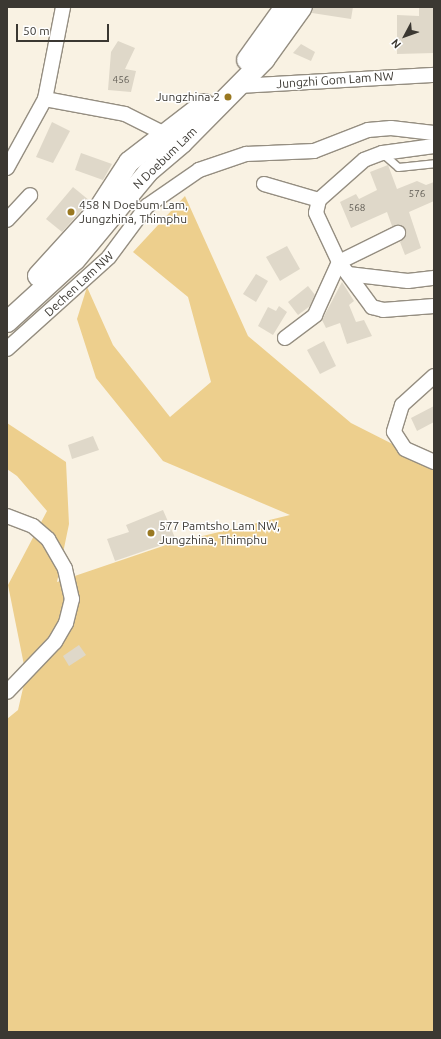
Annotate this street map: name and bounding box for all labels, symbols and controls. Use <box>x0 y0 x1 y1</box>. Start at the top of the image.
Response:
scale bar <box>18 16 111 42</box>
north arrow <box>385 16 425 56</box>
text: 50 m <box>23 24 50 37</box>
text: N <box>389 37 403 51</box>
street label: Jungzhi Gom Lam NW <box>276 69 394 91</box>
house number: 456 <box>113 74 129 86</box>
place label: Jungzhina 2 <box>156 90 220 104</box>
marker: Jungzhina 2 <box>223 92 233 102</box>
street label: N Doebum Lam <box>130 124 200 192</box>
house number: 576 <box>409 188 425 200</box>
place label: 458 N Doebum Lam, Jungzhina, Thimphu <box>79 198 188 226</box>
house number: 568 <box>349 202 365 214</box>
marker: 458 N Doebum Lam, Jungzhina, Thimphu <box>66 207 76 217</box>
street label: Dechen Lam NW <box>42 248 116 320</box>
place label: 577 Pamtsho Lam NW, Jungzhina, Thimphu <box>159 519 280 547</box>
marker: 577 Pamtsho Lam NW, Jungzhina, Thimphu <box>146 528 156 538</box>

